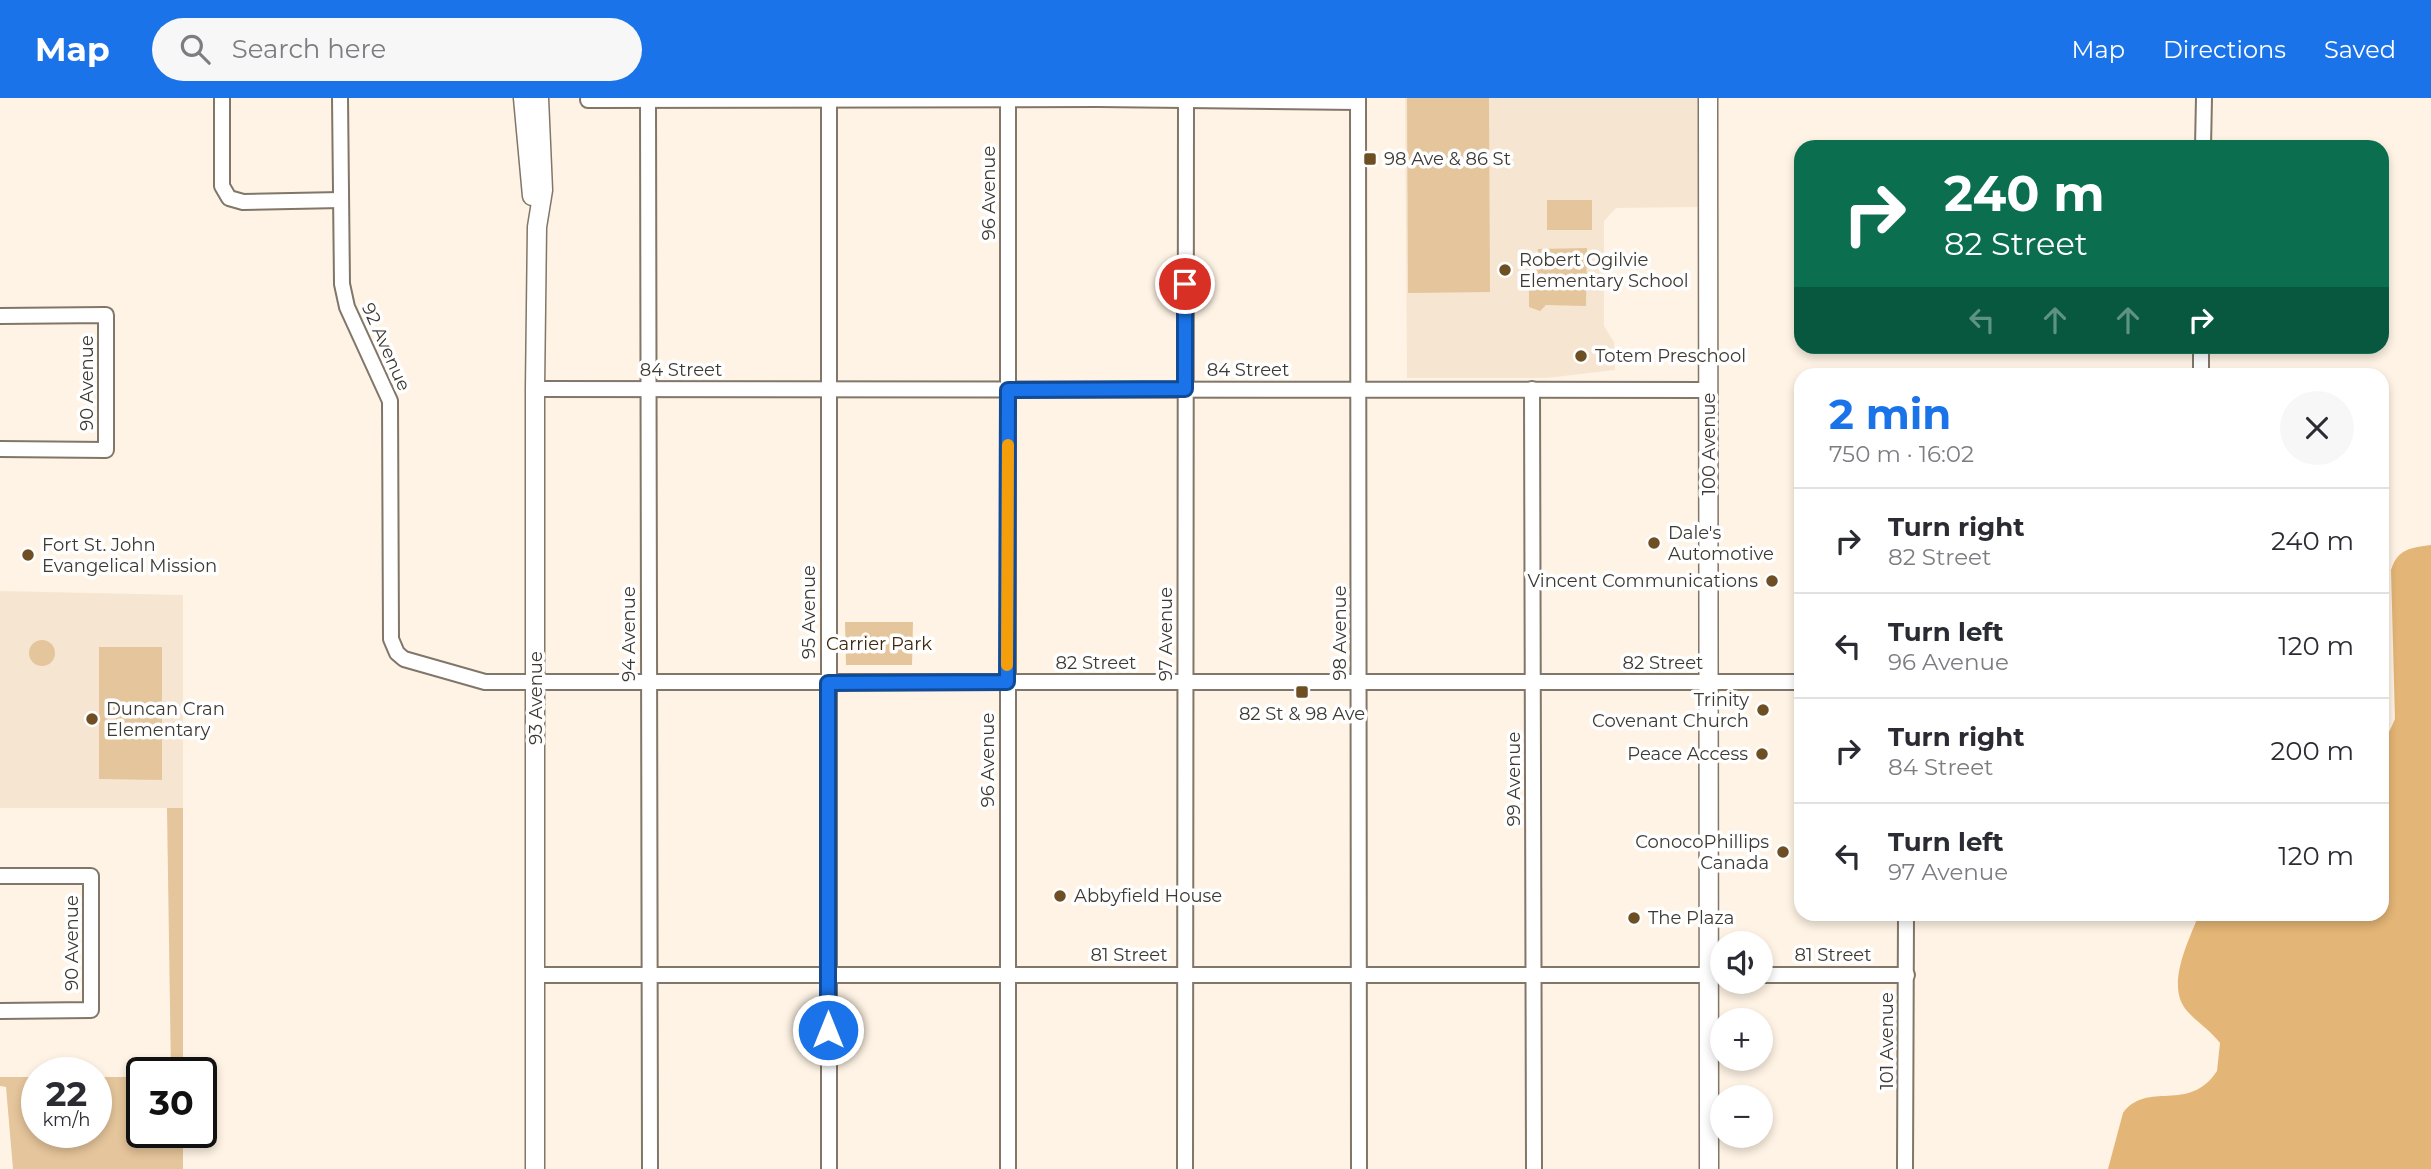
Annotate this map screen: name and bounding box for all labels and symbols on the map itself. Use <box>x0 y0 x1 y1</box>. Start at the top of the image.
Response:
street label: 96 Avenue <box>978 146 1000 240</box>
place label: 98 Ave & 86 St <box>1384 148 1511 170</box>
marker: 98 Ave & 86 St <box>1362 151 1378 167</box>
place label: Robert Ogilvie Elementary School <box>1519 249 1689 292</box>
pin <box>1155 254 1215 314</box>
marker: Robert Ogilvie Elementary School <box>1497 262 1513 278</box>
street label: 92 Avenue <box>357 300 415 394</box>
street label: 90 Avenue <box>76 335 98 431</box>
place label: Totem Preschool <box>1595 345 1746 367</box>
marker: Totem Preschool <box>1573 348 1589 364</box>
street label: 84 Street <box>640 359 722 381</box>
street label: 84 Street <box>1207 359 1289 381</box>
street label: 100 Avenue <box>1698 392 1720 495</box>
place label: Dale's Automotive <box>1668 522 1774 565</box>
place label: Fort St. John Evangelical Mission <box>42 534 217 577</box>
marker: Dale's Automotive <box>1646 535 1662 551</box>
marker: Fort St. John Evangelical Mission <box>20 547 36 563</box>
street label: 95 Avenue <box>798 565 820 659</box>
place label: Vincent Communications <box>1528 570 1758 592</box>
marker: Vincent Communications <box>1764 573 1780 589</box>
street label: 98 Avenue <box>1329 585 1351 681</box>
street label: 94 Avenue <box>618 586 640 682</box>
street label: 97 Avenue <box>1155 587 1177 681</box>
park label: Carrier Park <box>826 633 932 655</box>
street label: 93 Avenue <box>525 651 547 745</box>
street label: 82 Street <box>1056 652 1136 674</box>
street label: 82 Street <box>1623 652 1703 674</box>
marker: 82 St & 98 Ave <box>1294 684 1310 700</box>
place label: Trinity Covenant Church <box>1592 689 1749 732</box>
place label: Duncan Cran Elementary <box>106 698 225 741</box>
marker: Trinity Covenant Church <box>1755 702 1771 718</box>
place label: 82 St & 98 Ave <box>1239 703 1365 725</box>
marker: Duncan Cran Elementary <box>84 711 100 727</box>
street label: 96 Avenue <box>977 713 999 807</box>
street label: 99 Avenue <box>1503 732 1525 826</box>
place label: Peace Access <box>1627 743 1748 765</box>
marker: Peace Access <box>1754 746 1770 762</box>
place label: ConocoPhillips Canada <box>1635 831 1769 874</box>
marker: ConocoPhillips Canada <box>1775 844 1791 860</box>
place label: Abbyfield House <box>1074 885 1222 907</box>
marker: Abbyfield House <box>1052 888 1068 904</box>
street label: 90 Avenue <box>61 895 83 991</box>
place label: The Plaza <box>1648 907 1734 929</box>
marker: The Plaza <box>1626 910 1642 926</box>
street label: 81 Street <box>1090 944 1168 966</box>
street label: 81 Street <box>1794 944 1872 966</box>
street label: 101 Avenue <box>1876 992 1898 1090</box>
position arrow <box>791 993 865 1067</box>
speed limit sign: 30 <box>126 1057 217 1148</box>

